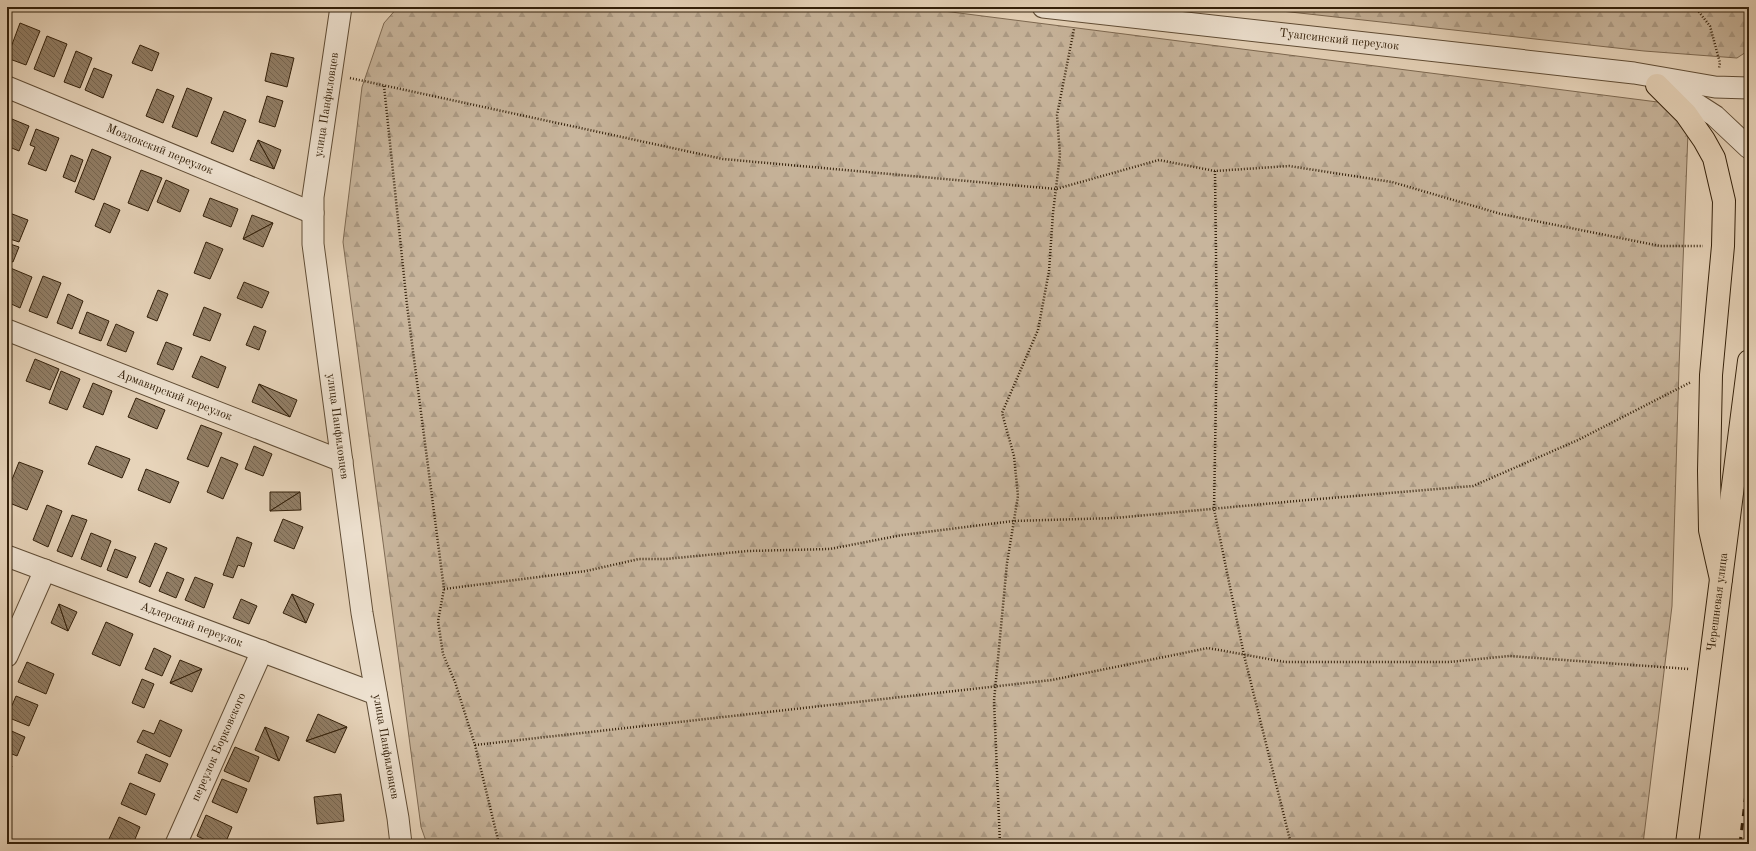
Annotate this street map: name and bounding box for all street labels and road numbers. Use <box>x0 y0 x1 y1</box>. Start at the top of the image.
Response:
street label: Туапсинский переулок <box>1279 27 1400 53</box>
street label: улица Панфиловцев <box>313 51 341 158</box>
street label: Моздокский переулок <box>104 123 215 177</box>
street label: Армавирский переулок <box>116 368 234 423</box>
street label: улица Панфиловцев <box>324 373 350 480</box>
street label: Черешневая улица <box>1706 552 1730 652</box>
street label: Адлерский переулок <box>139 600 244 650</box>
street label: переулок Борковского <box>190 691 248 803</box>
street label: улица Панфиловцев <box>370 693 401 800</box>

